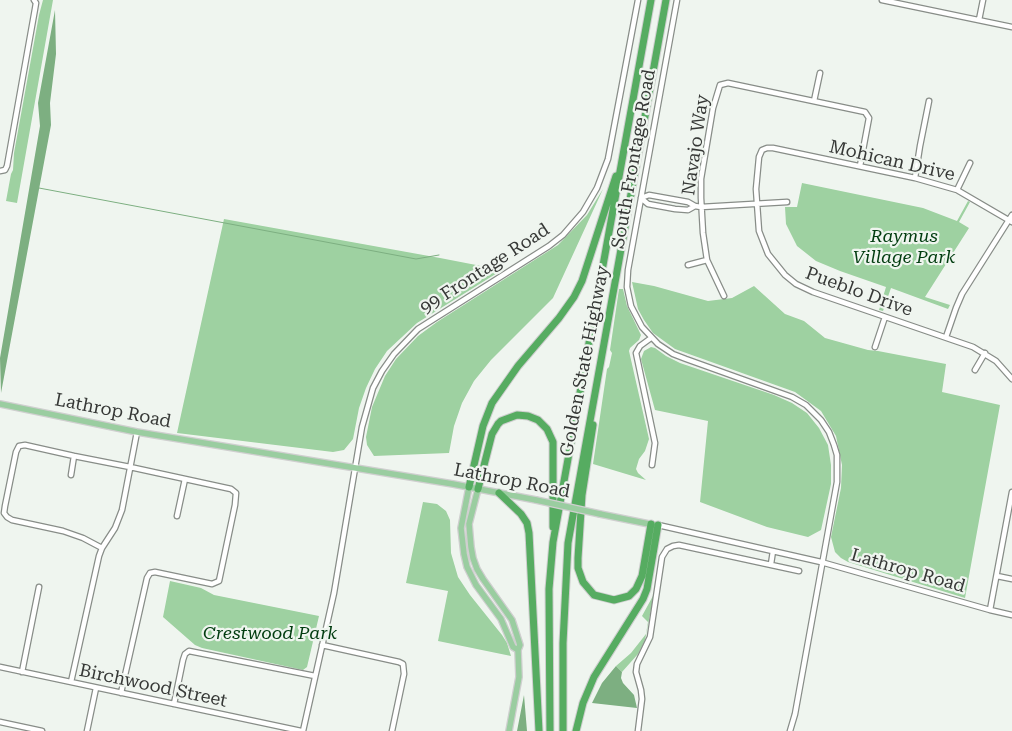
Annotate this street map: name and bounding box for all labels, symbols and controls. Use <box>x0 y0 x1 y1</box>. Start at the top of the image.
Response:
street label: South Frontage Road <box>608 68 660 250</box>
street label: Navajo Way <box>678 93 714 197</box>
street label: Mohican Drive <box>827 136 957 186</box>
street label: 99 Frontage Road <box>416 219 554 319</box>
park label: Raymus Village Park <box>853 226 955 268</box>
street label: Pueblo Drive <box>802 263 916 321</box>
street label: Golden State Highway <box>556 264 614 458</box>
street label: Lathrop Road <box>53 389 173 433</box>
street label: Lathrop Road <box>452 459 572 503</box>
street label: Lathrop Road <box>848 544 968 598</box>
park label: Crestwood Park <box>203 623 337 645</box>
street label: Birchwood Street <box>77 660 229 712</box>

